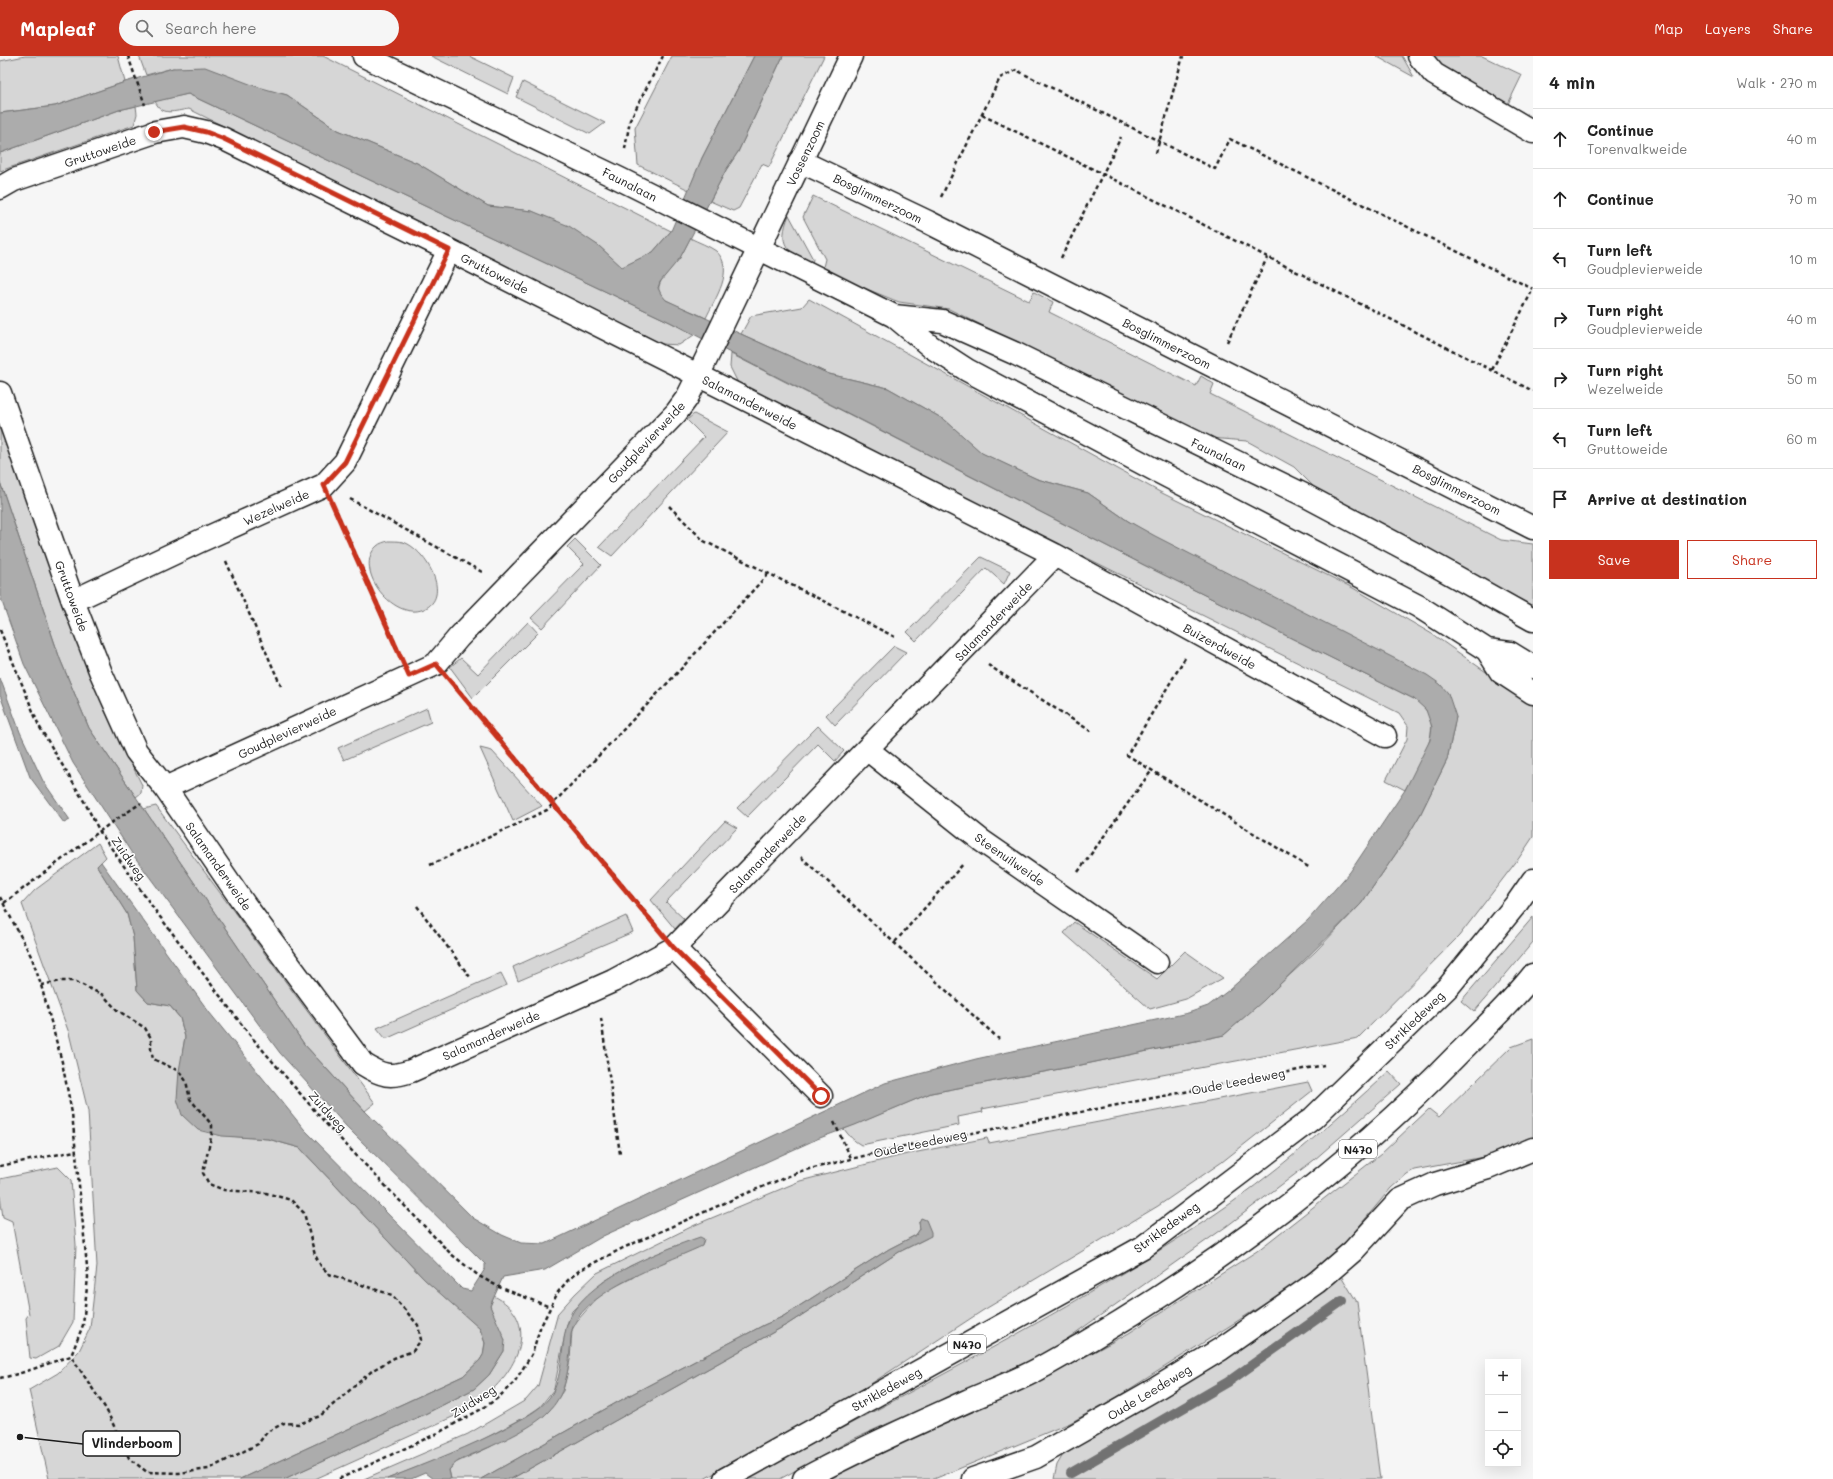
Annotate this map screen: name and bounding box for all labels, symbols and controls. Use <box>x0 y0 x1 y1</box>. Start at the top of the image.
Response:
search box <box>119 10 399 46</box>
text: Mapleaf <box>20 16 95 41</box>
icon: search <box>133 17 155 39</box>
text: Search here <box>165 18 257 38</box>
text: Map <box>1654 19 1683 38</box>
text: Layers <box>1705 19 1751 38</box>
text: Share <box>1773 19 1813 38</box>
text: 4 min <box>1549 71 1595 93</box>
text: Walk · 270 m <box>1736 74 1817 91</box>
street label: Vossenzoom <box>782 118 828 188</box>
text: Continue <box>1587 120 1654 140</box>
route end <box>145 123 163 141</box>
icon: ahead <box>1549 128 1571 150</box>
text: 40 m <box>1787 130 1817 147</box>
street label: Gruttoweide <box>62 131 138 171</box>
text: Torenvalkweide <box>1587 140 1687 157</box>
street label: Faunalaan <box>600 163 660 205</box>
street label: Bosglimmerzoom <box>831 170 925 226</box>
icon: ahead <box>1549 188 1571 210</box>
text: Continue <box>1587 189 1654 209</box>
text: 70 m <box>1787 190 1817 207</box>
text: Turn left <box>1587 240 1652 260</box>
icon: left <box>1549 248 1571 270</box>
street label: Gruttoweide <box>458 249 532 297</box>
text: 10 m <box>1789 250 1817 267</box>
text: Goudplevierweide <box>1587 260 1703 277</box>
text: Turn right <box>1587 300 1664 320</box>
icon: right <box>1549 308 1571 330</box>
text: 40 m <box>1787 310 1817 327</box>
street label: Bosglimmerzoom <box>1120 314 1214 372</box>
text: Goudplevierweide <box>1587 320 1703 337</box>
text: Turn right <box>1587 360 1664 380</box>
icon: right <box>1549 368 1571 390</box>
text: 50 m <box>1787 370 1817 387</box>
street label: Salamanderweide <box>700 371 800 433</box>
text: Wezelweide <box>1587 380 1663 397</box>
street label: Goudplevierweide <box>604 397 688 487</box>
text: Turn left <box>1587 420 1652 440</box>
icon: left <box>1549 428 1571 450</box>
text: 60 m <box>1787 430 1817 447</box>
street label: Faunalaan <box>1189 434 1249 474</box>
text: Gruttoweide <box>1587 440 1668 457</box>
street label: Bosglimmerzoom <box>1410 460 1504 518</box>
street label: Wezelweide <box>241 485 311 529</box>
icon: arrive <box>1549 488 1571 510</box>
text: Arrive at destination <box>1587 489 1747 509</box>
button: Save <box>1549 540 1679 579</box>
button: Share <box>1687 540 1817 579</box>
street label: Gruttoweide <box>52 558 92 634</box>
street label: Salamanderweide <box>951 578 1035 664</box>
street label: Buizerdweide <box>1181 619 1259 673</box>
street label: Goudplevierweide <box>235 702 339 762</box>
street label: Salamanderweide <box>725 810 809 896</box>
street label: Salamanderweide <box>182 818 256 914</box>
street label: Steenuilweide <box>972 829 1048 889</box>
street label: Zuidweg <box>108 833 150 883</box>
street label: Strikledeweg <box>1381 987 1447 1053</box>
street label: Salamanderweide <box>440 1006 542 1064</box>
street label: Oude Leedeweg <box>1190 1064 1286 1098</box>
street label: Zuidweg <box>305 1087 351 1135</box>
route start <box>812 1087 830 1105</box>
street label: Oude Leedeweg <box>872 1125 968 1161</box>
road number: N470 <box>1339 1140 1377 1158</box>
street label: Strikledeweg <box>1130 1198 1202 1256</box>
road number: N470 <box>948 1335 986 1353</box>
map controls <box>1485 1359 1521 1467</box>
button: + <box>1485 1359 1521 1395</box>
street label: Oude Leedeweg <box>1104 1361 1194 1423</box>
street label: Strikledeweg <box>848 1363 924 1415</box>
street label: Zuidweg <box>448 1381 498 1421</box>
button: − <box>1485 1395 1521 1431</box>
callout: Vlinderboom <box>83 1431 180 1456</box>
button: locate <box>1485 1431 1521 1467</box>
text: Vlinderboom <box>91 1434 173 1451</box>

